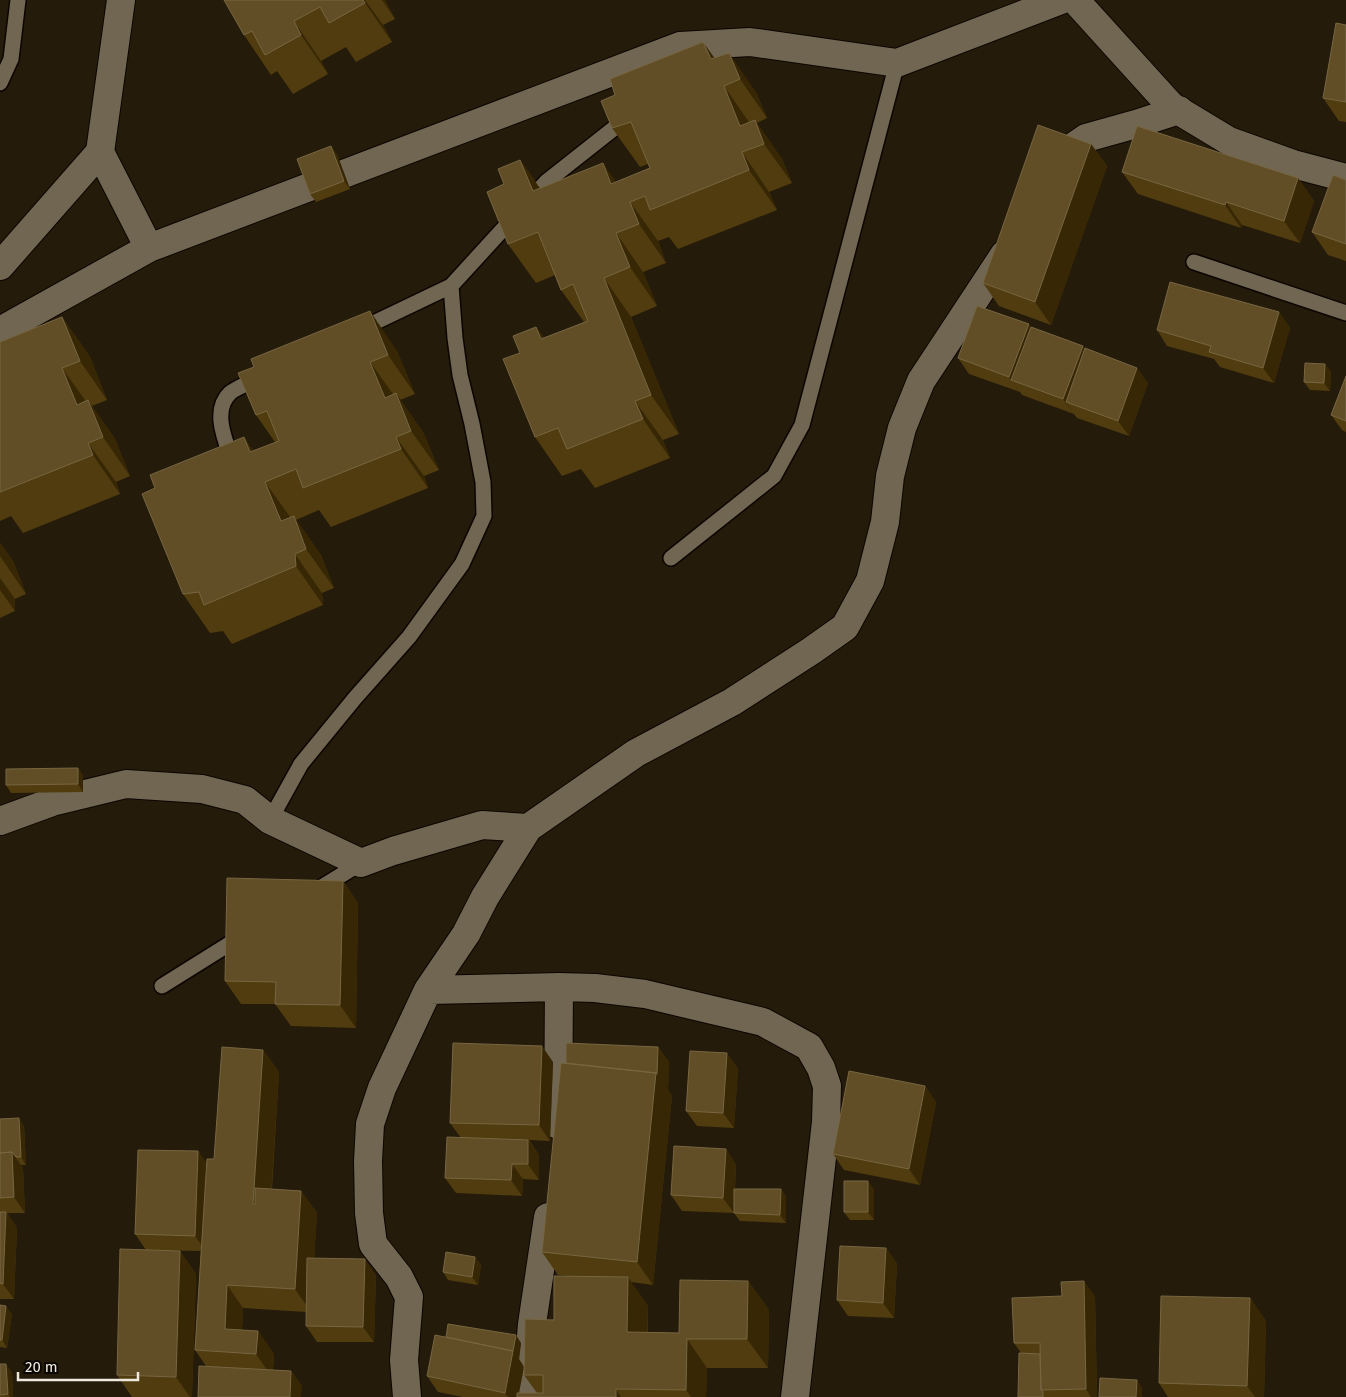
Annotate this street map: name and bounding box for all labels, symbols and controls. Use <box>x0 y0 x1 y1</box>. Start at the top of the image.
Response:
scale bar <box>18 1350 138 1382</box>
text: 20 m <box>25 1358 58 1376</box>

